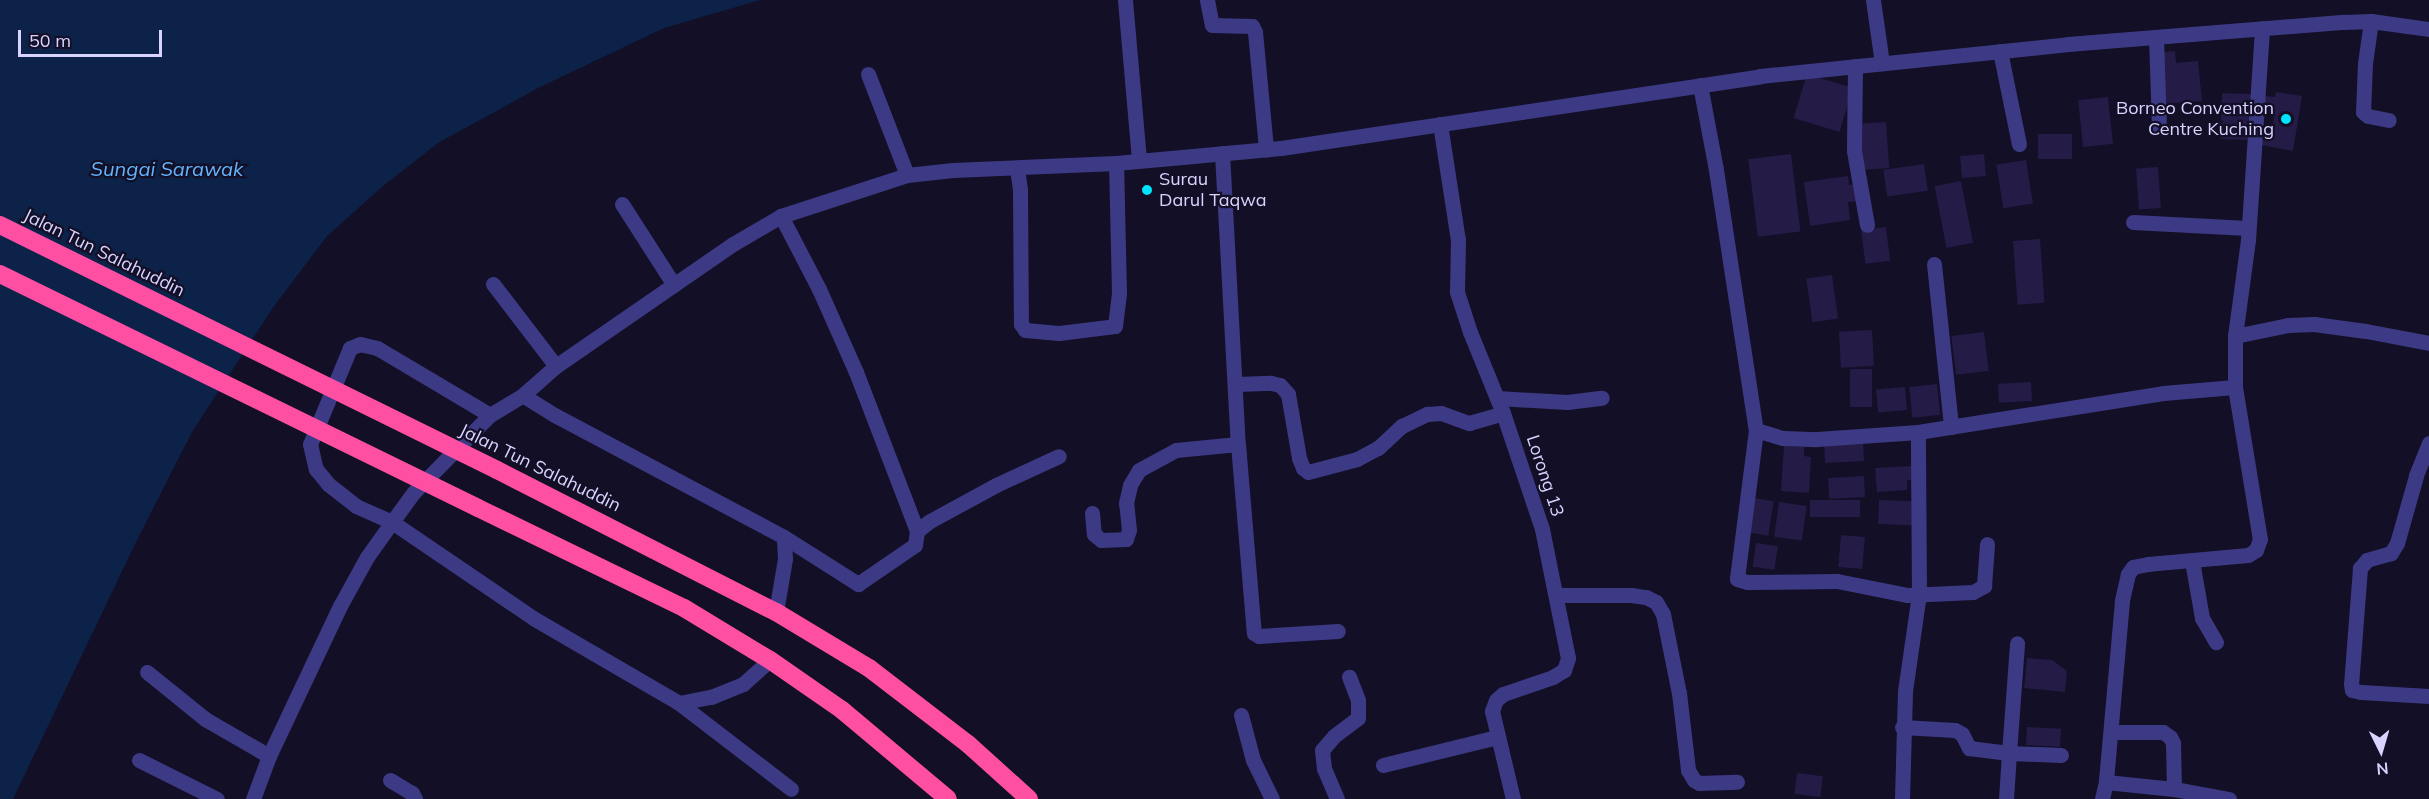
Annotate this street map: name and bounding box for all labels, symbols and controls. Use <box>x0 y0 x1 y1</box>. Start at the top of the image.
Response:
scale bar <box>21 18 165 56</box>
text: 50 m <box>29 29 71 52</box>
place label: Borneo Convention Centre Kuching <box>2116 98 2274 140</box>
marker: Borneo Convention Centre Kuching <box>2279 112 2293 126</box>
water label: Sungai Sarawak <box>91 156 243 180</box>
place label: Surau Darul Taqwa <box>1159 169 1267 212</box>
marker: Surau Darul Taqwa <box>1140 183 1154 197</box>
street label: Jalan Tun Salahuddin <box>20 205 188 301</box>
street label: Jalan Tun Salahuddin <box>456 420 624 516</box>
street label: Lorong 13 <box>1522 433 1568 519</box>
north arrow <box>2351 721 2411 781</box>
text: N <box>2376 758 2389 779</box>

